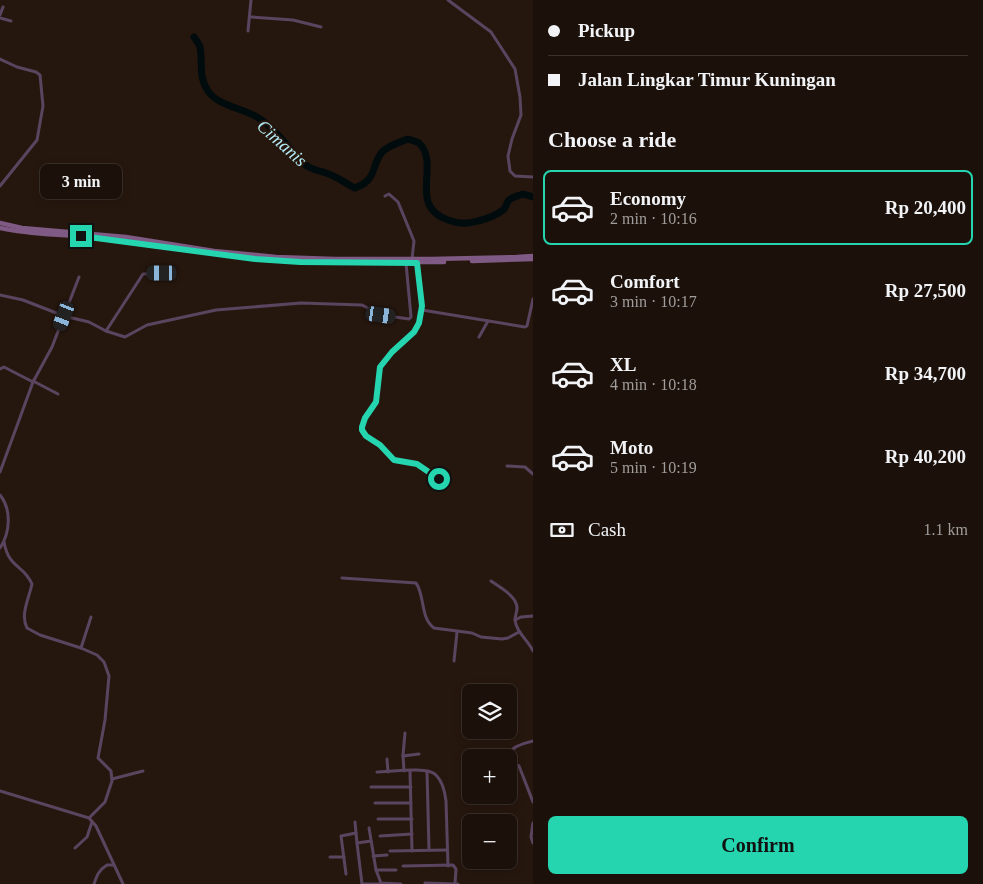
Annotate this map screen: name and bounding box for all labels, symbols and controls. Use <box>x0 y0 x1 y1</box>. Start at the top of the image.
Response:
text: Pickup <box>578 20 635 41</box>
text: Jalan Lingkar Timur Kuningan <box>578 69 836 90</box>
water label: Cimanis <box>253 115 311 171</box>
text: Choose a ride <box>548 127 676 152</box>
callout: 3 min <box>40 164 122 198</box>
text: 3 min <box>62 173 100 190</box>
icon: car <box>550 185 595 230</box>
text: Economy <box>610 188 686 209</box>
text: Rp 20,400 <box>885 197 966 218</box>
text: 2 min · 10:16 <box>610 210 697 227</box>
route end <box>70 225 92 247</box>
car <box>147 266 177 281</box>
icon: car <box>550 268 595 313</box>
text: Comfort <box>610 271 680 292</box>
text: Rp 27,500 <box>885 280 966 301</box>
text: 3 min · 10:17 <box>610 293 697 310</box>
car <box>51 299 76 333</box>
car <box>365 305 396 325</box>
icon: car <box>550 351 595 396</box>
text: XL <box>610 354 636 375</box>
text: Rp 34,700 <box>885 363 966 384</box>
text: 4 min · 10:18 <box>610 376 697 393</box>
icon: car <box>550 434 595 479</box>
text: Moto <box>610 437 653 458</box>
text: Rp 40,200 <box>885 446 966 467</box>
text: 5 min · 10:19 <box>610 459 697 476</box>
route start <box>428 468 450 490</box>
icon: cash <box>548 516 576 544</box>
text: Cash <box>588 519 626 540</box>
text: 1.1 km <box>924 521 968 538</box>
map controls <box>462 684 517 869</box>
button: layers <box>462 684 517 739</box>
button: + <box>462 749 517 804</box>
button: − <box>462 814 517 869</box>
button: Confirm <box>548 816 968 874</box>

